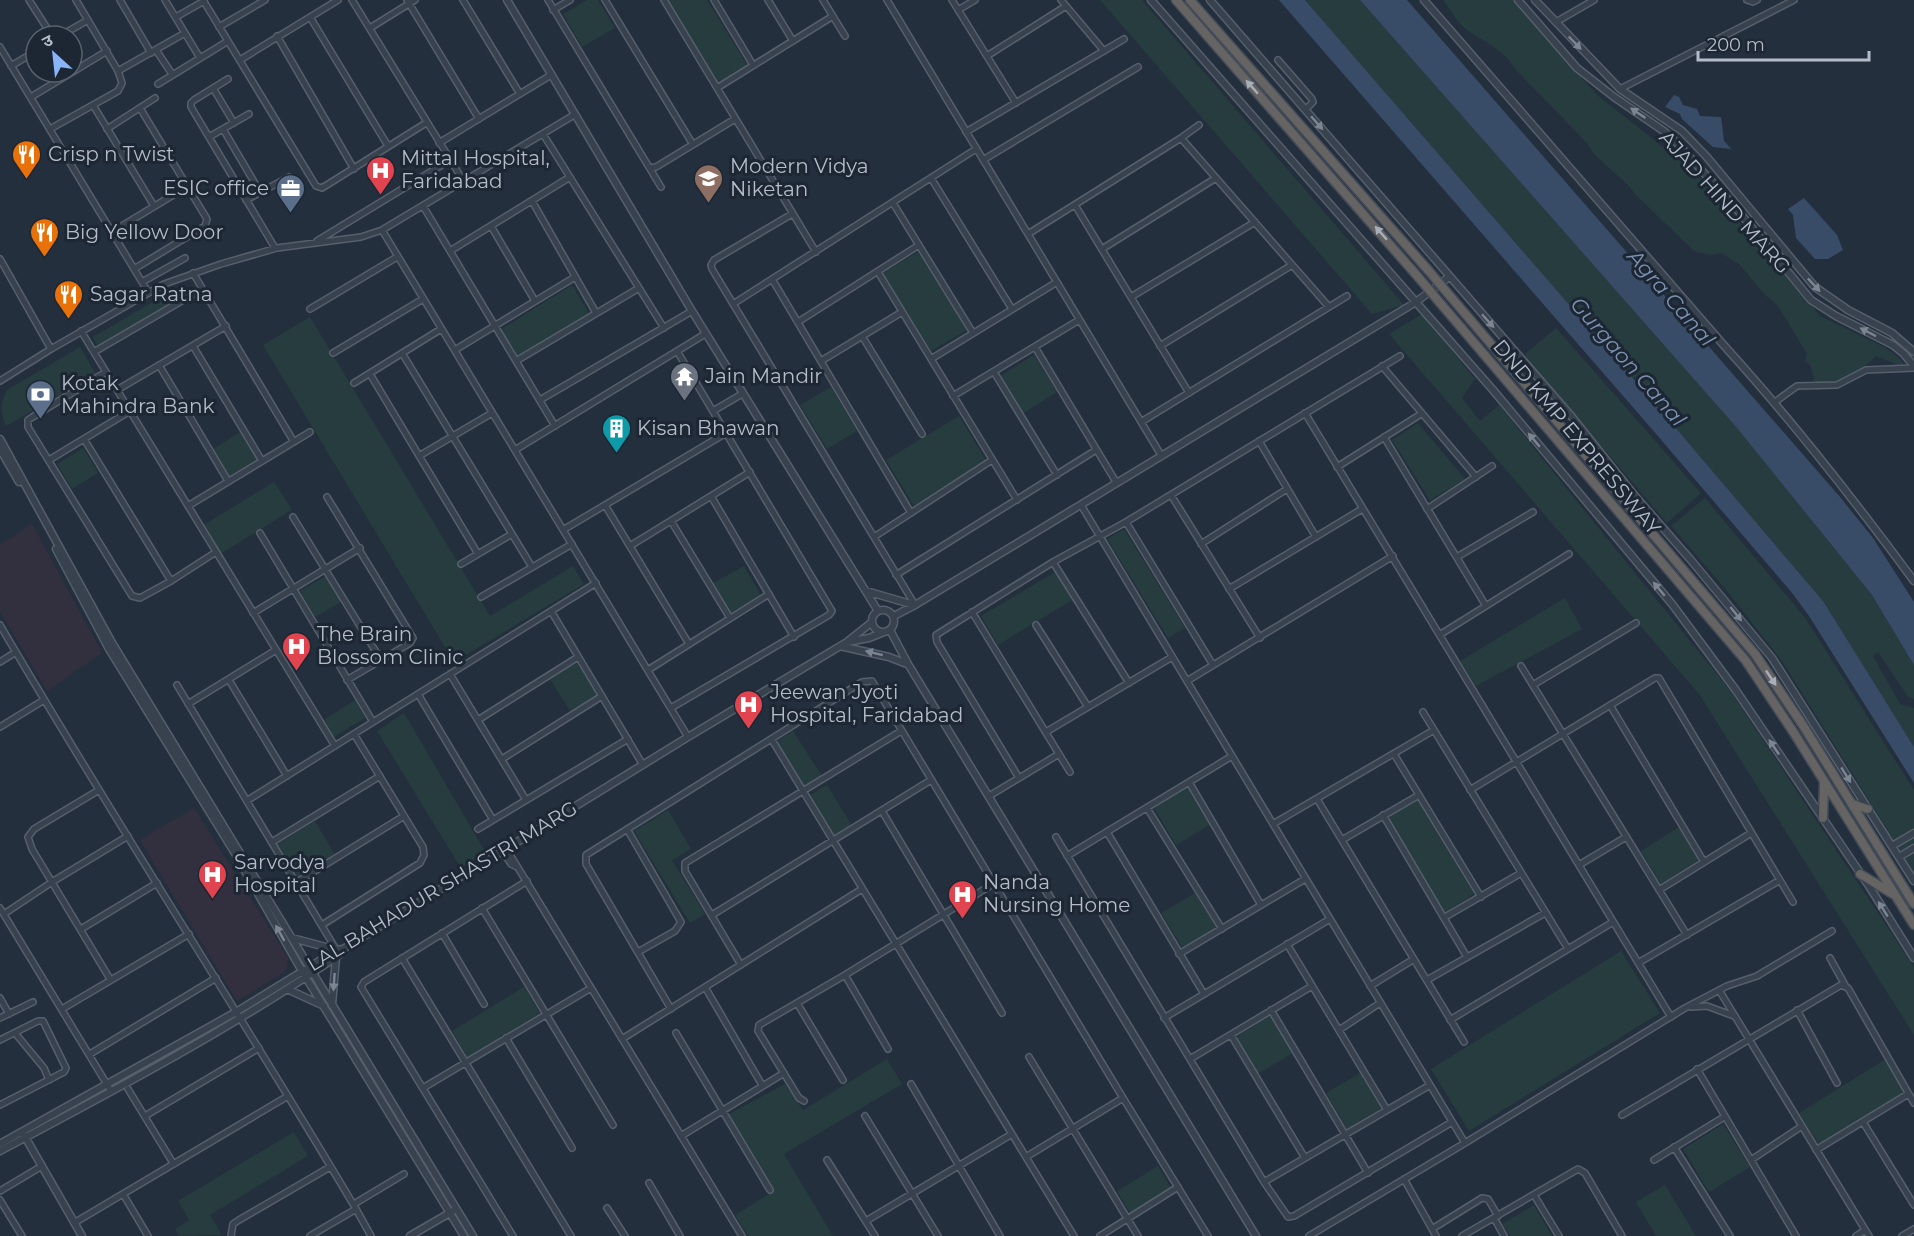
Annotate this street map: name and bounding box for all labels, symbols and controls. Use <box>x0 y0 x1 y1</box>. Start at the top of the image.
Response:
north arrow <box>24 24 84 84</box>
scale bar <box>1698 24 1869 62</box>
text: उ <box>39 30 56 52</box>
text: 200 m <box>1707 34 1765 56</box>
one-way arrow <box>1568 35 1582 49</box>
one-way arrow <box>1246 80 1259 95</box>
one-way arrow <box>1630 108 1646 119</box>
one-way arrow <box>1311 115 1324 131</box>
street label: AJAD HIND MARG <box>1654 126 1796 278</box>
restaurant icon: Crisp n Twist <box>11 138 43 180</box>
place label: Crisp n Twist <box>48 142 174 166</box>
place label: Mittal Hospital, Faridabad <box>401 146 550 193</box>
hospital icon: Mittal Hospital, Faridabad <box>364 154 396 196</box>
place label: Modern Vidya Niketan <box>730 154 869 201</box>
school or university icon: Modern Vidya Niketan <box>693 162 725 204</box>
office icon: ESIC office <box>274 172 306 214</box>
place label: ESIC office <box>163 176 269 200</box>
restaurant icon: Big Yellow Door <box>28 216 60 258</box>
place label: Big Yellow Door <box>65 220 223 244</box>
one-way arrow <box>1375 226 1388 241</box>
water label: Agra Canal <box>1621 243 1720 351</box>
one-way arrow <box>1807 277 1821 292</box>
restaurant icon: Sagar Ratna <box>53 278 85 320</box>
place label: Sagar Ratna <box>90 282 212 306</box>
water label: Gurgaon Canal <box>1565 292 1691 432</box>
one-way arrow <box>1481 313 1494 328</box>
one-way arrow <box>1859 327 1876 337</box>
street label: DND KMP EXPRESSWAY <box>1488 334 1666 540</box>
temple icon: Jain Mandir <box>668 360 700 402</box>
place label: Jain Mandir <box>704 364 822 388</box>
place label: Kotak Mahindra Bank <box>61 371 215 418</box>
bank icon: Kotak Mahindra Bank <box>24 378 56 420</box>
building icon: Kisan Bhawan <box>600 412 632 454</box>
place label: Kisan Bhawan <box>637 416 780 440</box>
one-way arrow <box>1528 433 1541 448</box>
one-way arrow <box>1653 582 1666 597</box>
one-way arrow <box>1729 606 1742 622</box>
place label: The Brain Blossom Clinic <box>317 622 464 669</box>
hospital icon: The Brain Blossom Clinic <box>280 630 312 672</box>
one-way arrow <box>865 648 884 658</box>
one-way arrow <box>1765 670 1777 686</box>
place label: Jeewan Jyoti Hospital, Faridabad <box>769 680 963 727</box>
hospital icon: Jeewan Jyoti Hospital, Faridabad <box>733 688 765 730</box>
one-way arrow <box>1768 739 1780 755</box>
one-way arrow <box>1841 767 1852 783</box>
street label: LAL BAHADUR SHASTRI MARG <box>303 796 581 976</box>
place label: Sarvodya Hospital <box>234 850 325 897</box>
hospital icon: Sarvodya Hospital <box>197 858 229 900</box>
place label: Nanda Nursing Home <box>983 870 1130 917</box>
hospital icon: Nanda Nursing Home <box>946 878 978 920</box>
one-way arrow <box>1877 900 1888 917</box>
one-way arrow <box>275 924 285 941</box>
one-way arrow <box>329 972 339 991</box>

